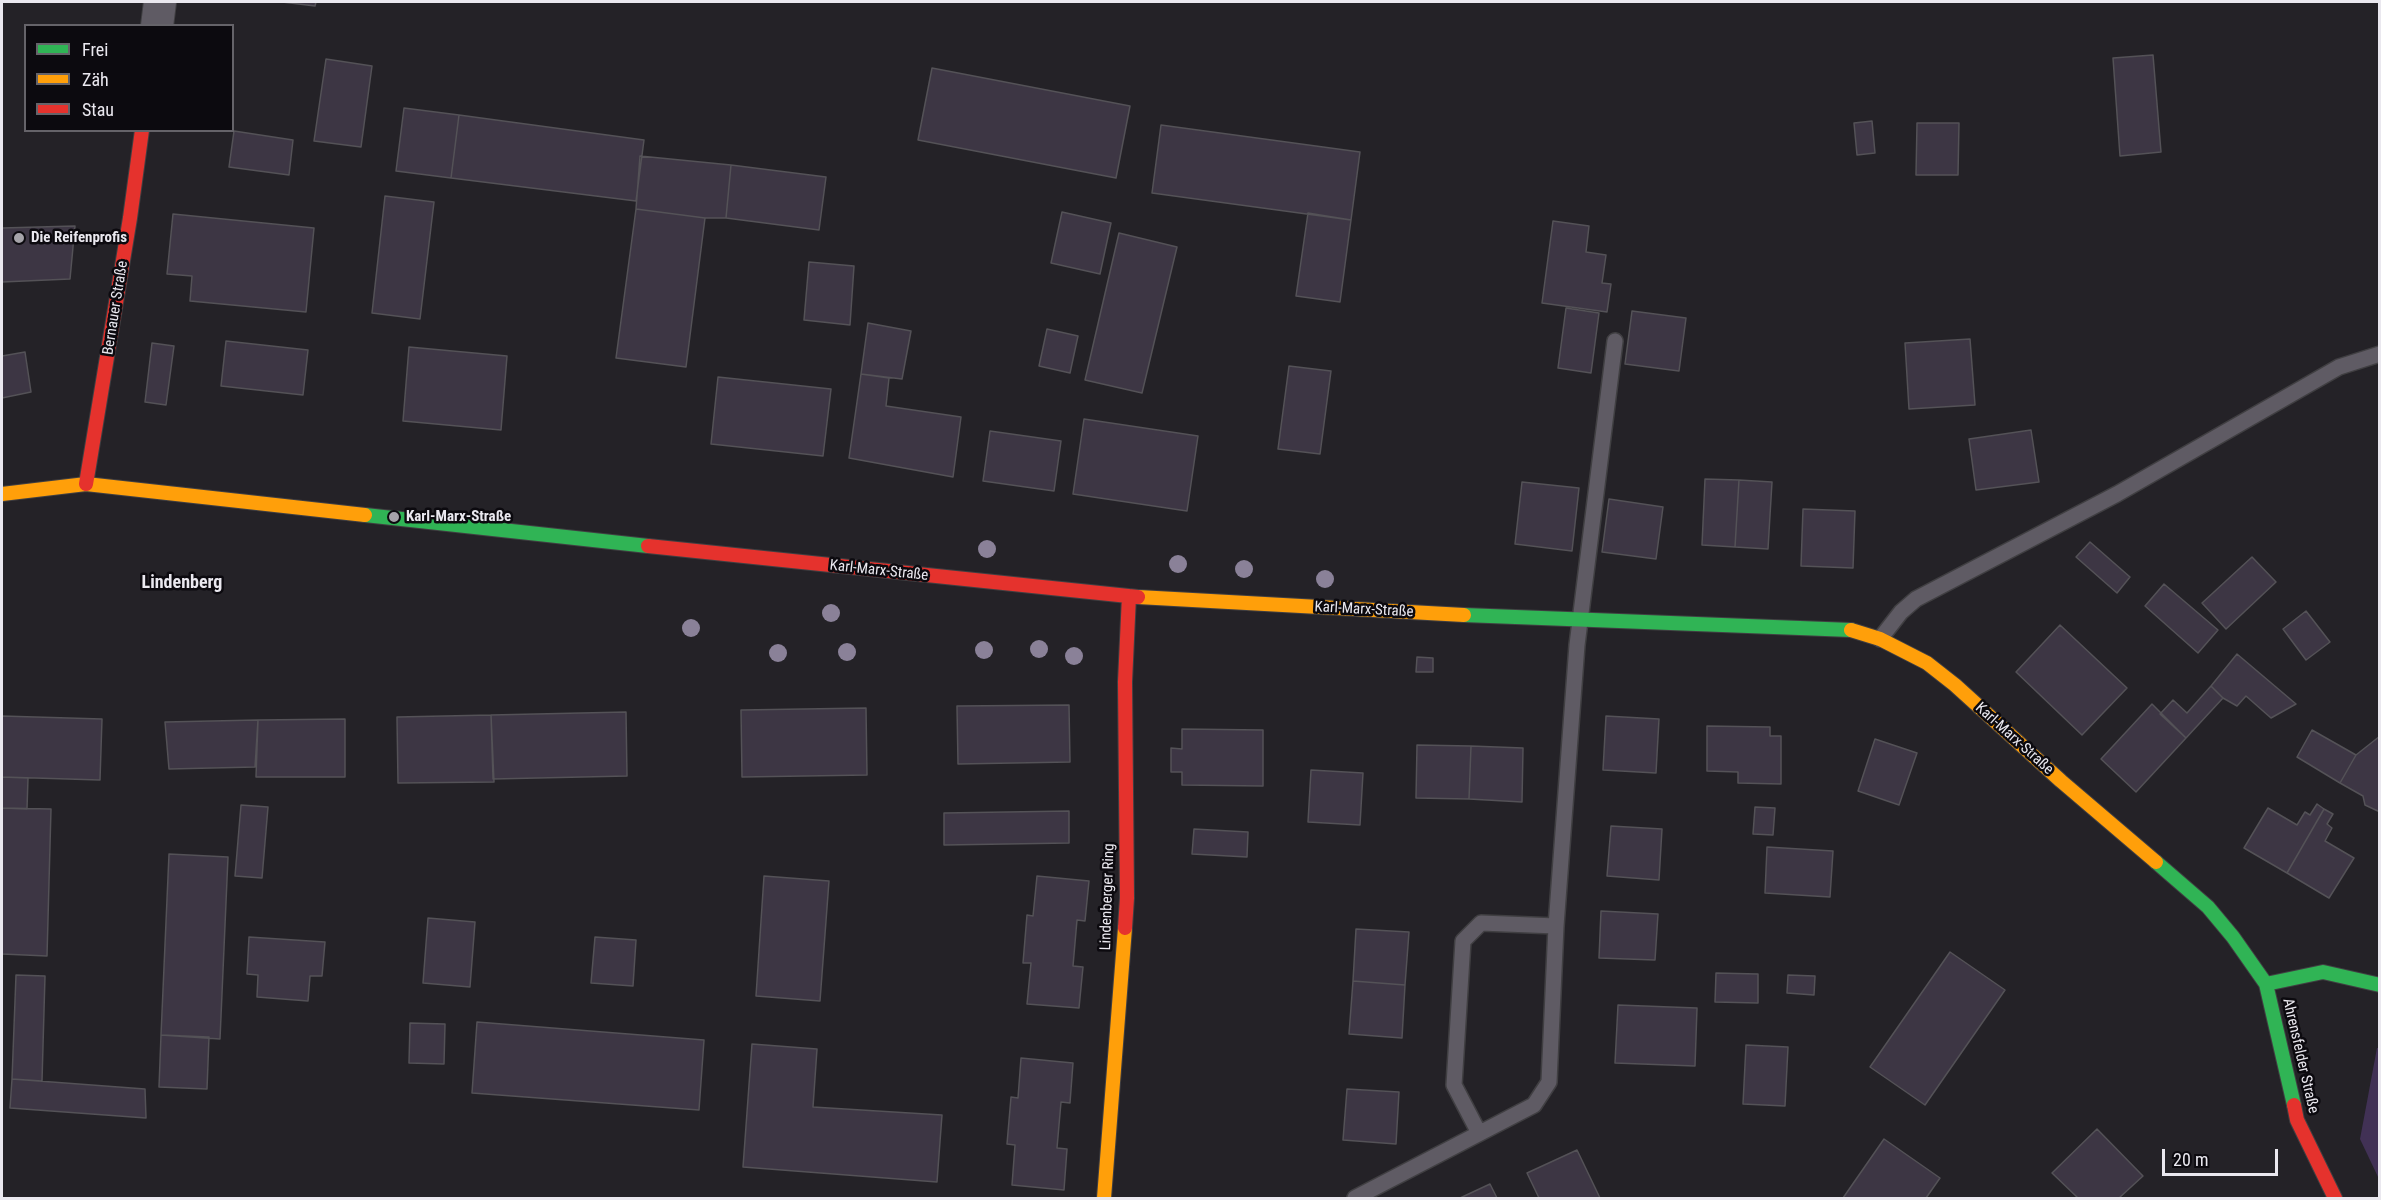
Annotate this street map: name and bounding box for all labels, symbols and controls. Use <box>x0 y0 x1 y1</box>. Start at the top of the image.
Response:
legend <box>24 24 234 132</box>
text: Frei <box>82 39 108 60</box>
text: Zäh <box>82 69 109 90</box>
text: Stau <box>82 99 114 120</box>
place label: Die Reifenprofis <box>31 229 127 247</box>
marker: Die Reifenprofis <box>12 231 26 245</box>
street label: Bernauer Straße <box>100 260 132 356</box>
place label: Karl-Marx-Straße <box>406 508 511 526</box>
marker: Karl-Marx-Straße <box>387 510 401 524</box>
street label: Karl-Marx-Straße <box>829 557 929 585</box>
district label: Lindenberg <box>142 572 222 594</box>
street label: Karl-Marx-Straße <box>1314 598 1414 622</box>
street label: Karl-Marx-Straße <box>1971 699 2057 779</box>
street label: Lindenberger Ring <box>1097 843 1119 951</box>
street label: Ahrensfelder Straße <box>2278 997 2322 1115</box>
scale bar <box>2165 1137 2280 1175</box>
text: 20 m <box>2173 1149 2208 1170</box>

